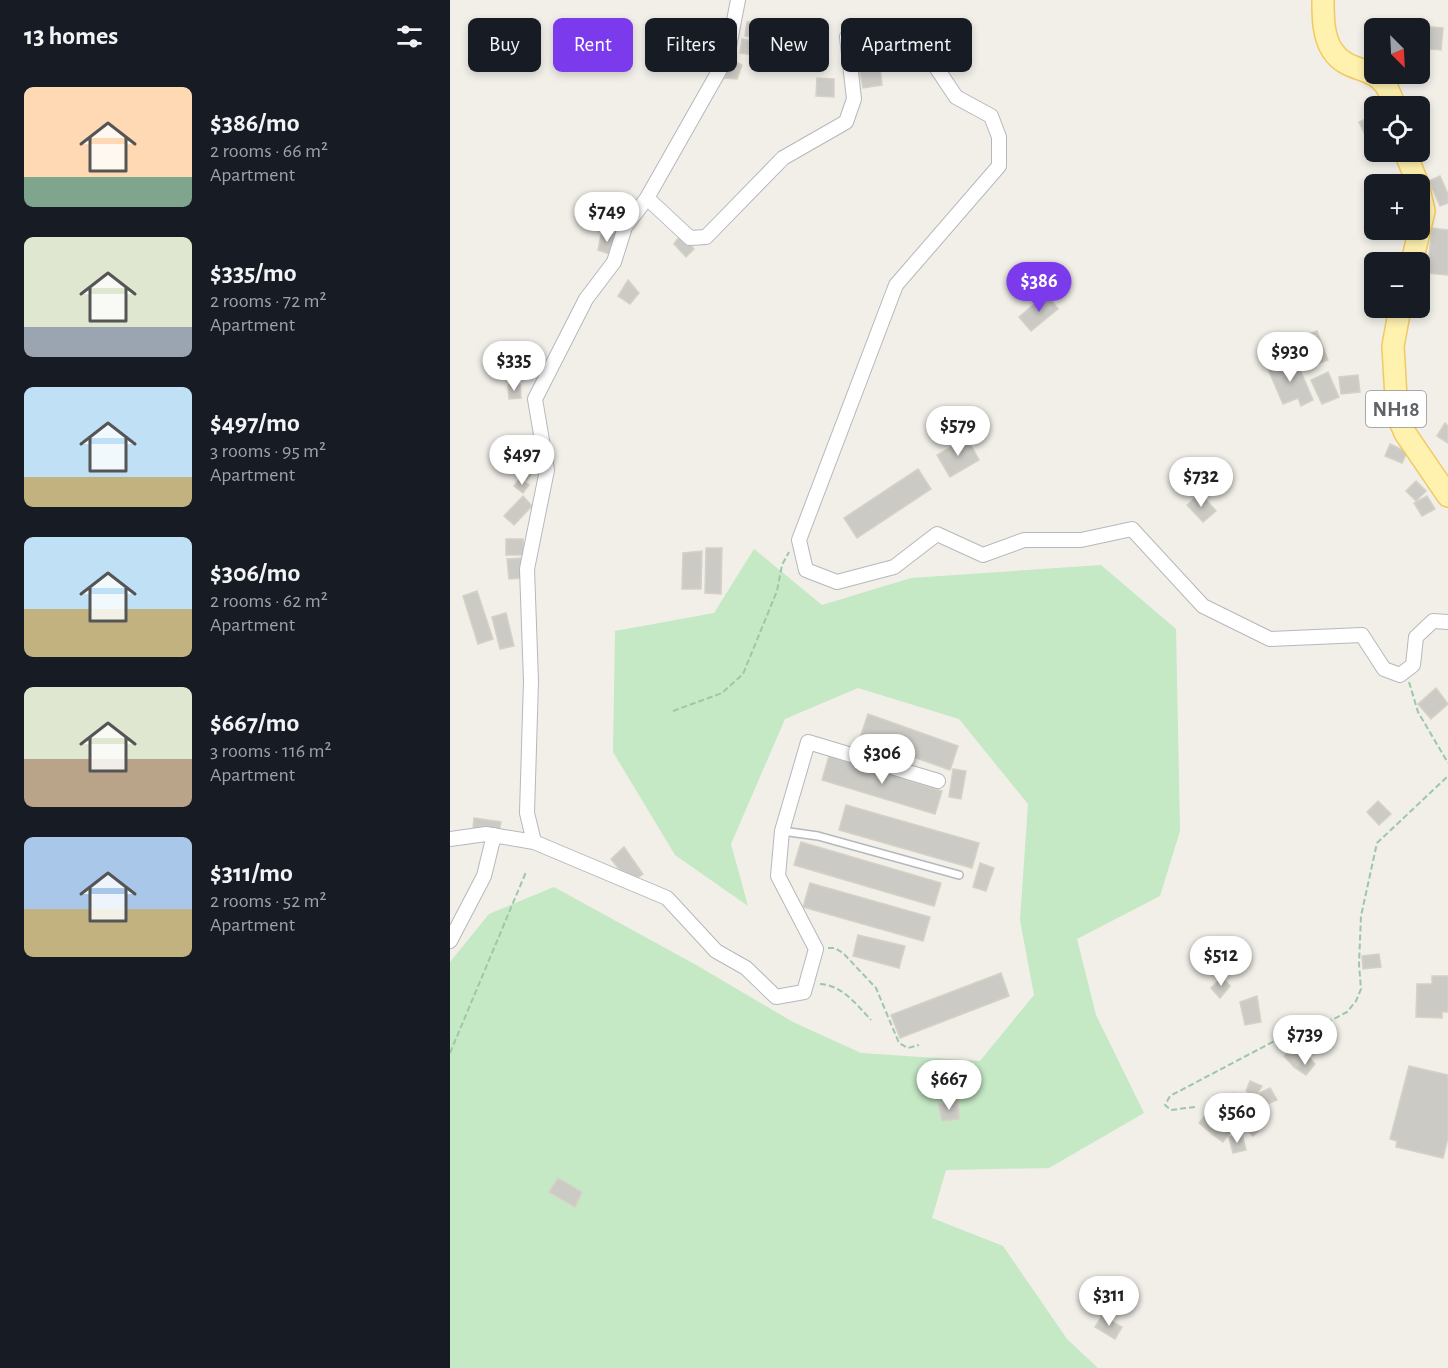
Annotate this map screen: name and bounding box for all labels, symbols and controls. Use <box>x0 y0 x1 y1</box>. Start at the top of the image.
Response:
chip: Buy <box>468 18 541 72</box>
chip: Rent <box>553 18 633 72</box>
chip: Filters <box>645 18 737 72</box>
chip: New <box>749 18 829 72</box>
chip: Apartment <box>841 18 972 72</box>
north arrow <box>1364 18 1430 84</box>
map controls <box>1364 18 1430 318</box>
icon: filters <box>393 20 426 53</box>
text: 13 homes <box>24 23 118 49</box>
button: locate <box>1364 96 1430 162</box>
text: $386/mo <box>210 110 300 136</box>
icon: home <box>72 111 144 183</box>
text: 2 rooms · 66 m² <box>210 141 328 161</box>
text: Apartment <box>210 165 295 185</box>
button: + <box>1364 174 1430 240</box>
pin: $749 <box>571 192 643 243</box>
text: $749 <box>588 201 626 221</box>
button: − <box>1364 252 1430 318</box>
text: $335/mo <box>210 260 297 286</box>
icon: home <box>72 261 144 333</box>
pin: $386 <box>1003 262 1075 313</box>
text: $386 <box>1020 271 1058 291</box>
text: 2 rooms · 72 m² <box>210 291 327 311</box>
text: Apartment <box>210 315 295 335</box>
pin: $930 <box>1254 332 1326 383</box>
pin: $335 <box>478 341 550 392</box>
text: $930 <box>1271 341 1309 361</box>
text: $335 <box>497 350 531 370</box>
road number: NH18 <box>1366 391 1426 427</box>
pin: $579 <box>922 406 994 457</box>
text: $497/mo <box>210 410 300 436</box>
icon: home <box>72 411 144 483</box>
text: $579 <box>940 415 976 435</box>
pin: $497 <box>486 435 558 486</box>
text: 3 rooms · 95 m² <box>210 441 326 461</box>
text: $497 <box>503 444 541 464</box>
pin: $732 <box>1165 457 1237 508</box>
text: Apartment <box>210 465 295 485</box>
text: $732 <box>1183 466 1219 486</box>
text: $306/mo <box>210 560 300 586</box>
icon: home <box>72 561 144 633</box>
text: 2 rooms · 62 m² <box>210 591 328 611</box>
text: Apartment <box>210 615 295 635</box>
text: $667/mo <box>210 710 299 736</box>
icon: home <box>72 711 144 783</box>
pin: $306 <box>846 734 918 785</box>
text: 3 rooms · 116 m² <box>210 741 331 761</box>
text: $306 <box>863 743 901 763</box>
text: Apartment <box>210 765 295 785</box>
text: $311/mo <box>210 860 293 886</box>
icon: home <box>72 861 144 933</box>
text: 2 rooms · 52 m² <box>210 891 327 911</box>
text: Apartment <box>210 915 295 935</box>
pin: $512 <box>1185 936 1257 987</box>
text: $512 <box>1204 945 1238 965</box>
pin: $739 <box>1269 1015 1341 1066</box>
text: $739 <box>1287 1024 1323 1044</box>
pin: $667 <box>913 1060 985 1111</box>
text: $667 <box>931 1069 967 1089</box>
pin: $560 <box>1201 1093 1273 1144</box>
text: $560 <box>1218 1102 1256 1122</box>
pin: $311 <box>1073 1276 1145 1327</box>
text: $311 <box>1093 1285 1125 1305</box>

